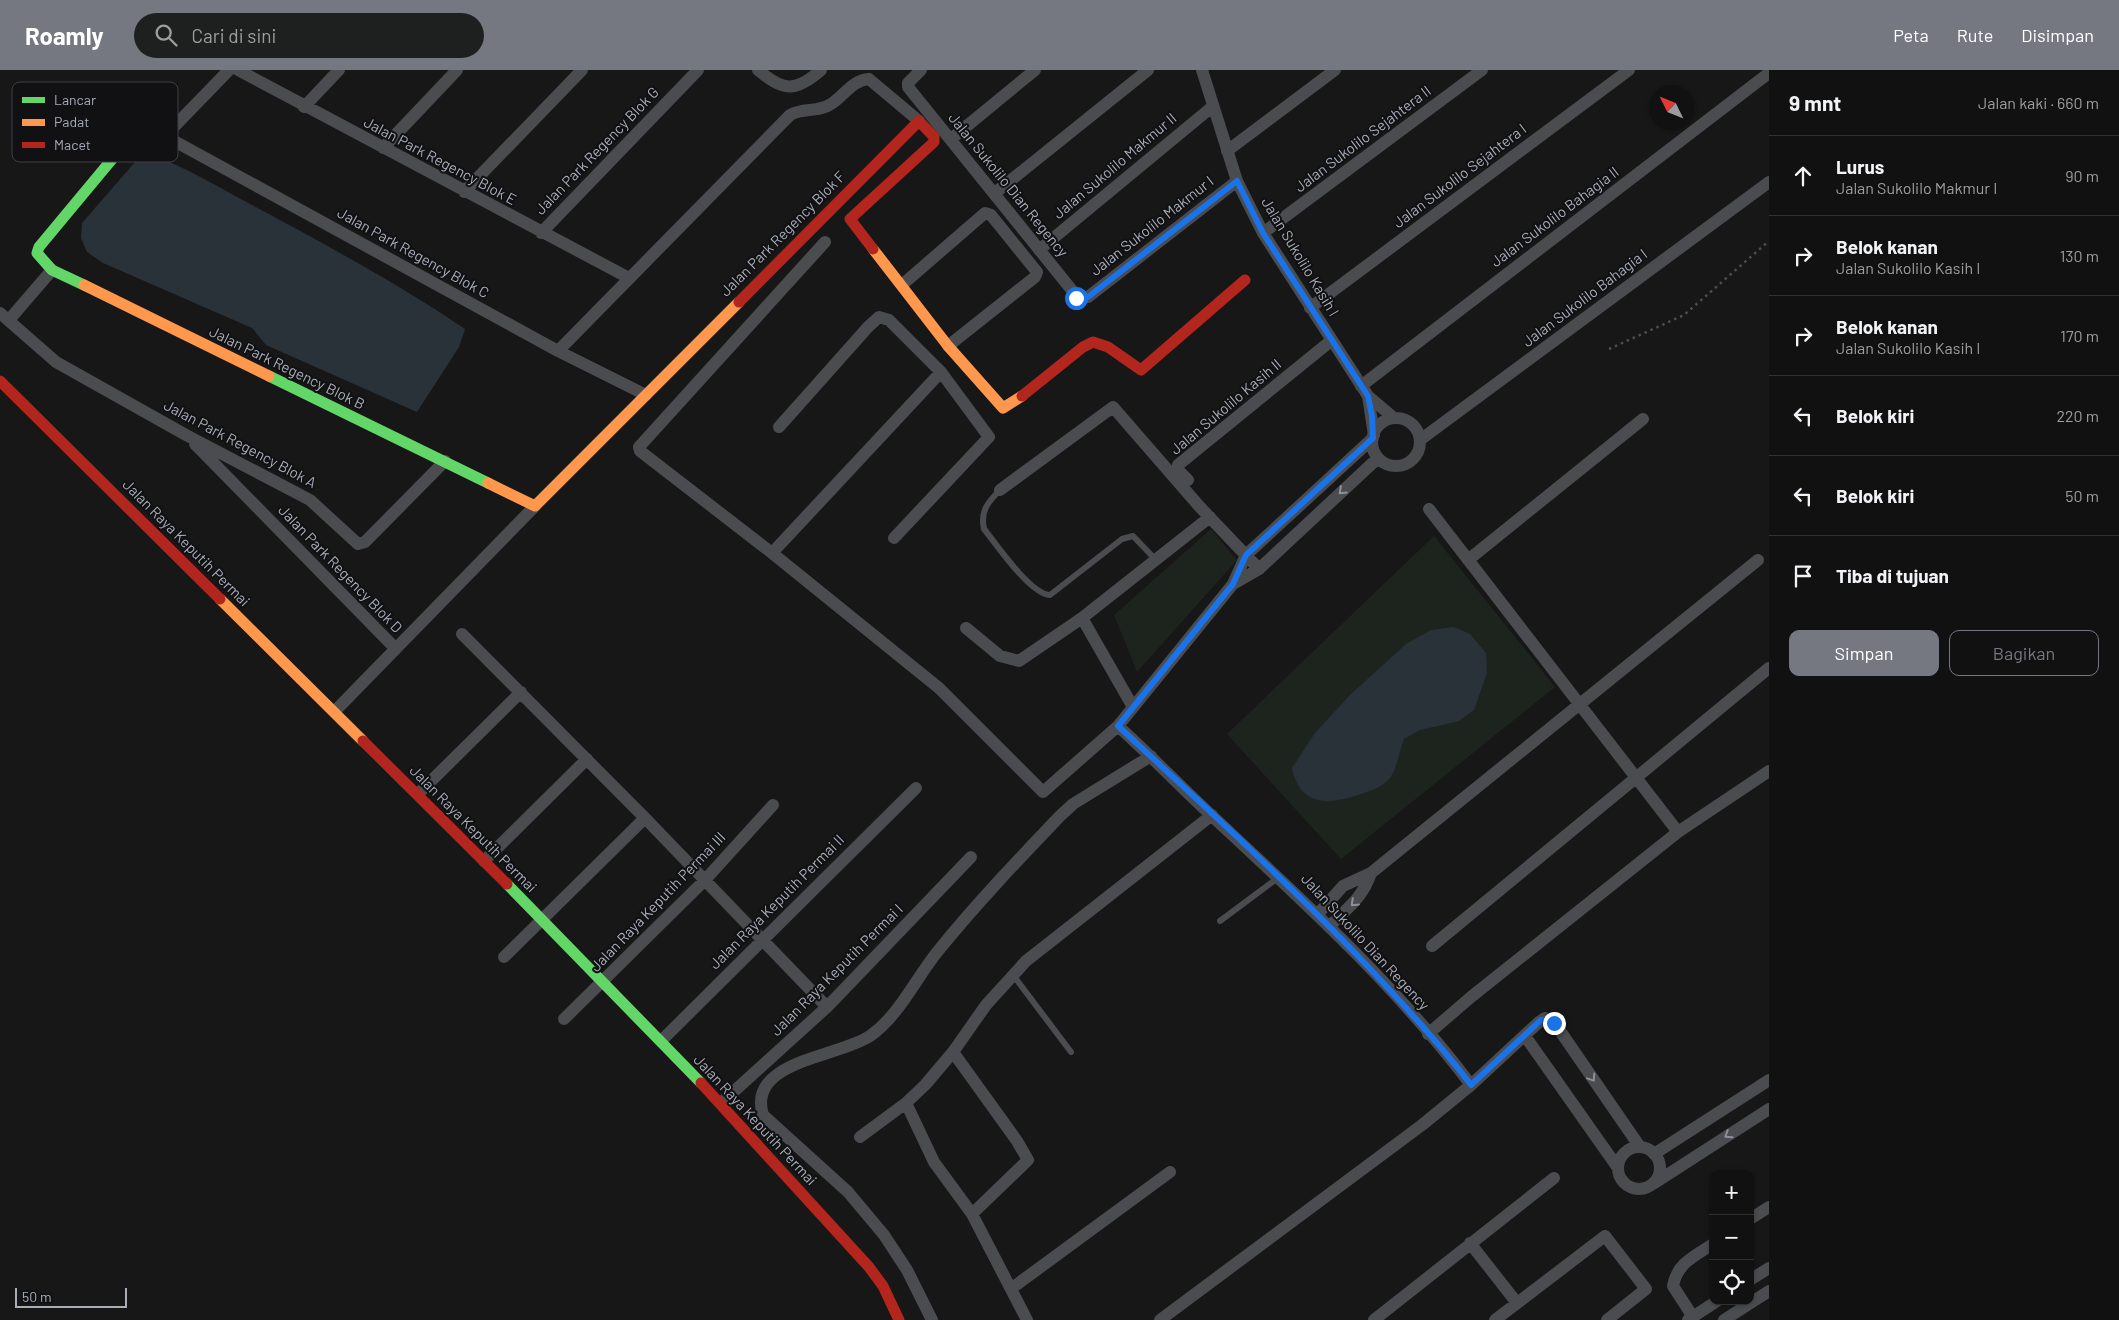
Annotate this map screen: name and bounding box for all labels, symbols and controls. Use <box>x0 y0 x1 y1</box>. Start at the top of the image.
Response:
search box <box>134 13 484 58</box>
text: Roamly <box>25 21 104 50</box>
icon: search <box>152 21 180 49</box>
text: Cari di sini <box>192 24 276 47</box>
text: Peta <box>1893 24 1929 46</box>
text: Rute <box>1957 24 1993 46</box>
text: Disimpan <box>2021 24 2094 46</box>
street label: Jalan Sukolilo Sejahtera II <box>1291 81 1434 195</box>
legend <box>12 82 178 162</box>
street label: Jalan Park Regency Blok G <box>531 83 662 218</box>
north arrow <box>1649 85 1694 130</box>
text: 9 mnt <box>1789 90 1841 115</box>
text: Lancar <box>54 91 96 108</box>
text: Jalan kaki · 660 m <box>1978 93 2099 112</box>
street label: Jalan Sukolilo Makmur II <box>1049 108 1180 222</box>
street label: Jalan Sukolilo Dian Regency <box>945 109 1073 260</box>
street label: Jalan Park Regency Blok E <box>361 112 520 208</box>
text: Padat <box>54 113 89 130</box>
street label: Jalan Sukolilo Sejahtera I <box>1389 119 1530 231</box>
text: Macet <box>54 136 91 153</box>
text: Lurus <box>1836 155 1884 178</box>
street label: Jalan Sukolilo Bahagia II <box>1487 162 1622 270</box>
icon: ahead <box>1789 162 1817 190</box>
text: 90 m <box>2065 166 2099 185</box>
street label: Jalan Park Regency Blok F <box>716 167 849 300</box>
street label: Jalan Sukolilo Makmur I <box>1086 172 1217 279</box>
text: Jalan Sukolilo Makmur I <box>1836 178 1997 197</box>
street label: Jalan Sukolilo Kasih I <box>1258 194 1343 319</box>
street label: Jalan Park Regency Blok C <box>335 203 492 301</box>
text: Belok kanan <box>1836 235 1938 258</box>
icon: right <box>1789 242 1817 270</box>
street label: Jalan Sukolilo Bahagia I <box>1518 244 1650 350</box>
text: 130 m <box>2060 246 2099 265</box>
text: Jalan Sukolilo Kasih I <box>1836 258 1981 277</box>
route start <box>1065 287 1088 310</box>
text: Belok kanan <box>1836 315 1938 338</box>
street label: Jalan Park Regency Blok B <box>207 322 368 413</box>
icon: right <box>1789 322 1817 350</box>
text: 170 m <box>2060 326 2099 345</box>
text: Jalan Sukolilo Kasih I <box>1836 338 1981 357</box>
street label: Jalan Sukolilo Kasih II <box>1166 355 1285 458</box>
street label: Jalan Park Regency Blok A <box>161 395 320 491</box>
icon: left <box>1789 402 1817 430</box>
text: Belok kiri <box>1836 404 1914 427</box>
text: 220 m <box>2056 406 2099 425</box>
street label: Jalan Raya Keputih Permai <box>119 475 254 610</box>
icon: left <box>1789 482 1817 510</box>
text: Belok kiri <box>1836 484 1914 507</box>
one-way arrow <box>1339 485 1348 494</box>
text: 50 m <box>2065 486 2099 505</box>
street label: Jalan Park Regency Blok D <box>275 501 406 636</box>
icon: arrive <box>1789 562 1817 590</box>
text: Tiba di tujuan <box>1836 564 1949 587</box>
button: Simpan <box>1789 630 1939 676</box>
button: Bagikan <box>1949 630 2099 676</box>
street label: Jalan Raya Keputih Permai <box>406 761 541 896</box>
street label: Jalan Raya Keputih Permai III <box>586 828 729 975</box>
street label: Jalan Raya Keputih Permai II <box>706 831 848 973</box>
street label: Jalan Sukolilo Dian Regency <box>1298 869 1434 1013</box>
one-way arrow <box>1350 897 1359 906</box>
street label: Jalan Raya Keputih Permai I <box>767 900 907 1040</box>
route end <box>1543 1012 1566 1035</box>
street label: Jalan Raya Keputih Permai <box>690 1050 821 1188</box>
one-way arrow <box>1586 1073 1596 1082</box>
one-way arrow <box>1724 1129 1734 1138</box>
map controls <box>1709 1170 1754 1305</box>
button: + <box>1709 1170 1754 1215</box>
button: − <box>1709 1215 1754 1260</box>
button: locate <box>1709 1260 1754 1305</box>
scale bar <box>15 1285 128 1308</box>
text: 50 m <box>22 1288 51 1305</box>

